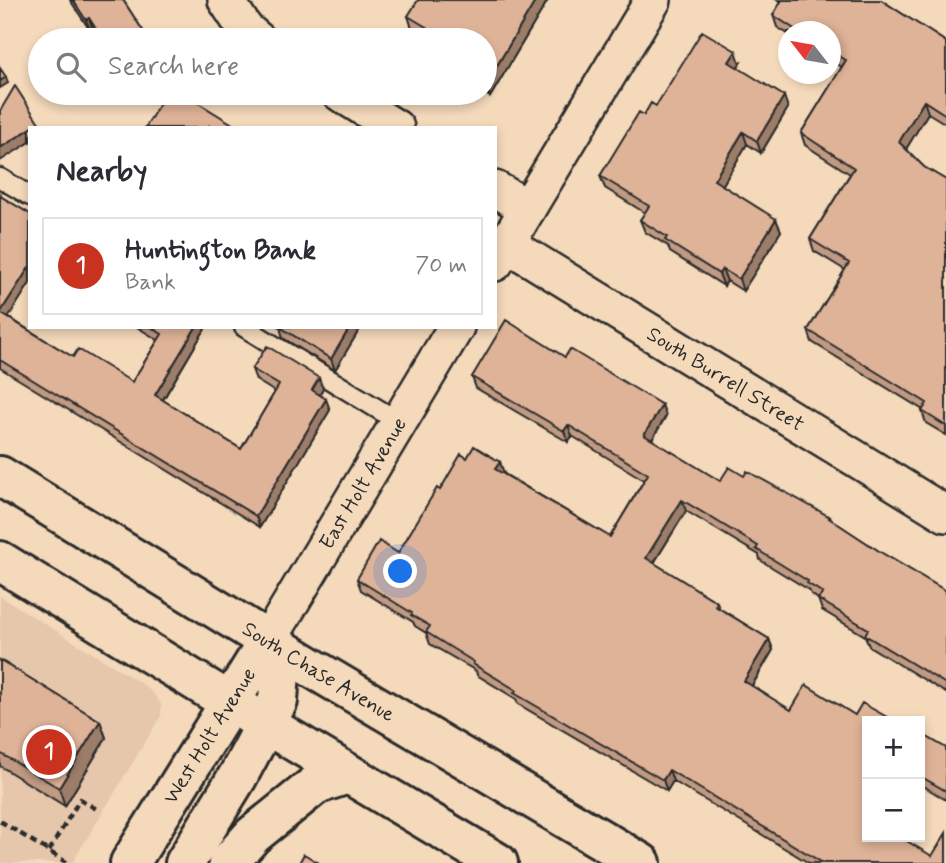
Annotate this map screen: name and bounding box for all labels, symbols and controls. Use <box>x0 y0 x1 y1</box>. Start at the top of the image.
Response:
north arrow <box>778 21 841 84</box>
search box <box>28 28 497 105</box>
icon: search <box>52 48 90 86</box>
text: Search here <box>108 50 239 84</box>
text: Nearby <box>56 152 147 191</box>
text: Huntington Bank <box>125 234 316 268</box>
text: 1 <box>76 251 86 281</box>
text: 70 m <box>415 251 467 281</box>
text: Bank <box>125 268 176 298</box>
street label: South Burrell Street <box>641 320 809 439</box>
street label: East Holt Avenue <box>313 412 414 555</box>
your location <box>383 554 417 588</box>
street label: South Chase Avenue <box>237 615 400 729</box>
street label: West Holt Avenue <box>157 663 263 810</box>
map controls <box>862 716 925 842</box>
button: + <box>862 716 925 779</box>
pin: 1 <box>26 726 72 778</box>
button: − <box>862 779 925 842</box>

